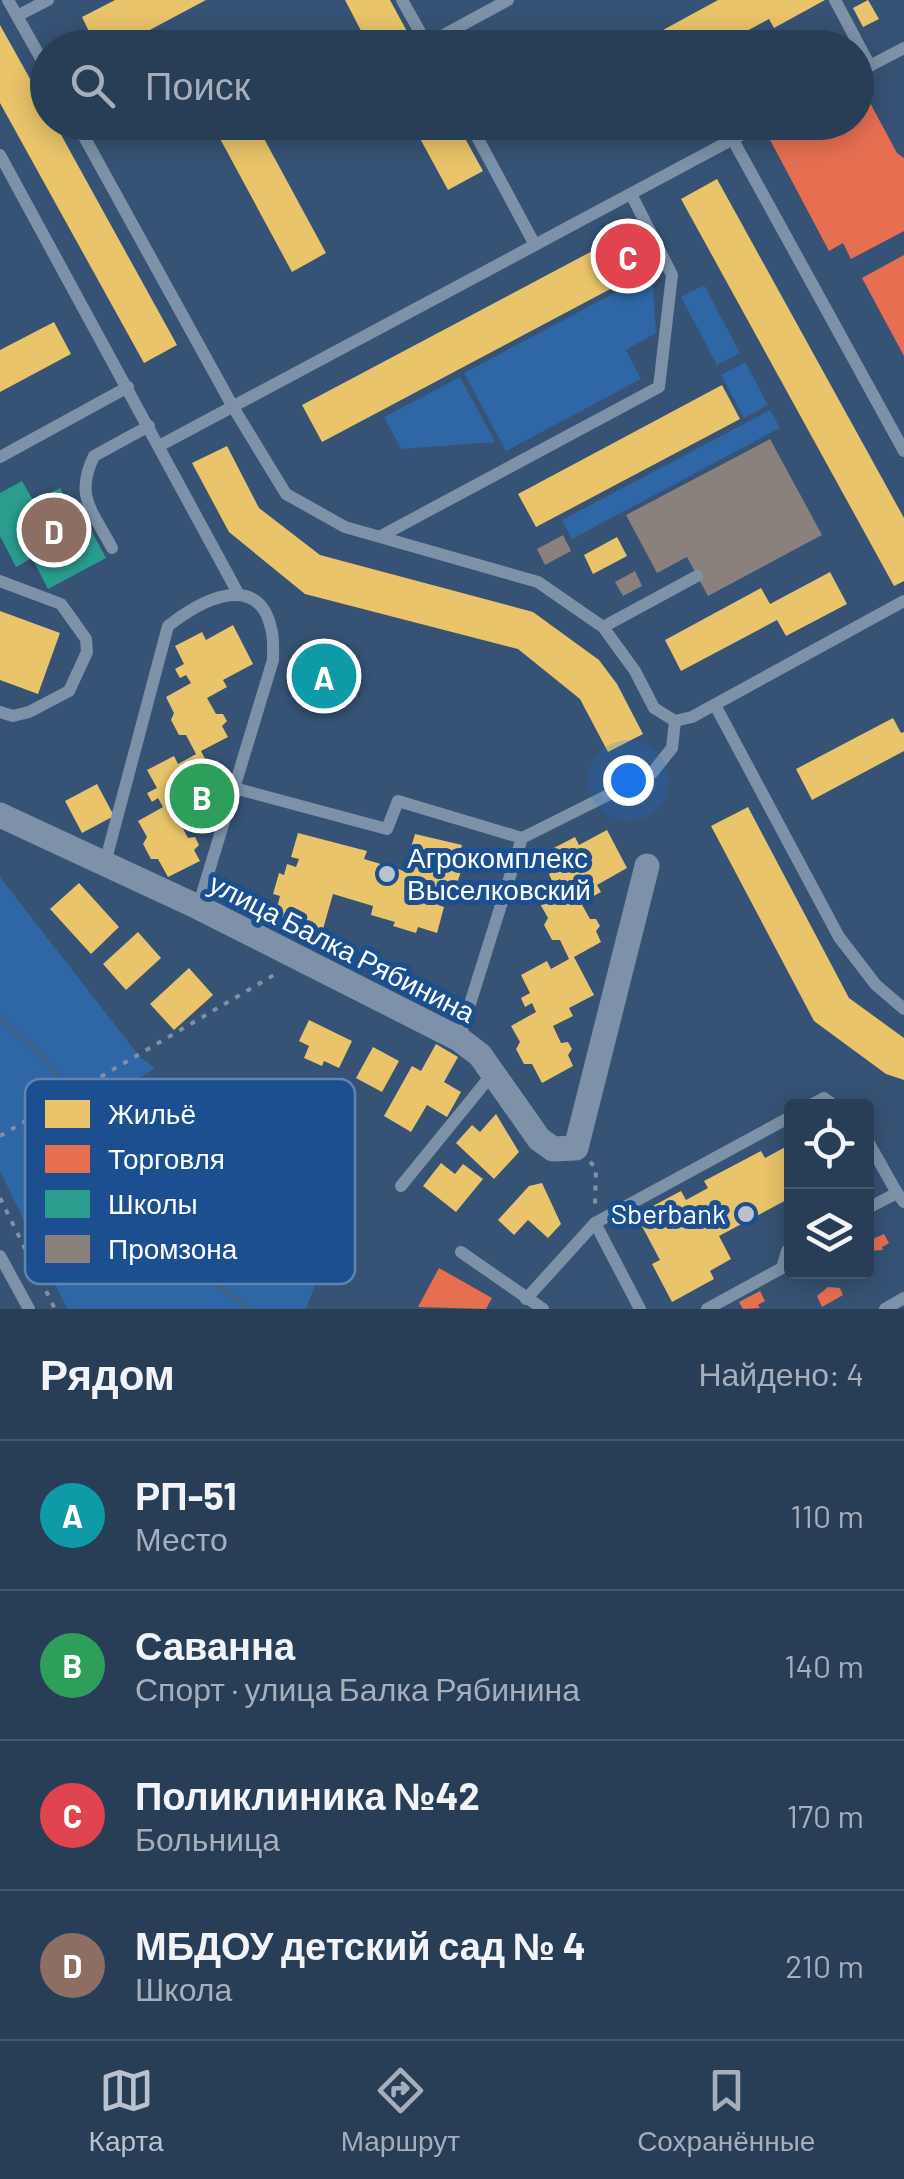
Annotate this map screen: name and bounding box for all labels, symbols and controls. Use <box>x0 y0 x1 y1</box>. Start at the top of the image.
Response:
search box <box>30 30 874 140</box>
icon: search <box>65 58 120 113</box>
text: Поиск <box>145 62 250 108</box>
pin: C <box>596 218 660 294</box>
pin: D <box>22 492 86 568</box>
pin: A <box>292 638 356 714</box>
your location <box>603 755 654 806</box>
pin: B <box>170 758 234 834</box>
place label: Агрокомплекс Выселковский <box>407 840 591 906</box>
marker: Агрокомплекс Выселковский <box>376 863 398 885</box>
street label: улица Балка Рябинина <box>204 865 481 1029</box>
legend <box>25 1079 355 1284</box>
text: Жильё <box>108 1096 196 1130</box>
map controls <box>784 1099 874 1279</box>
button: locate <box>784 1099 874 1189</box>
text: Торговля <box>108 1141 225 1175</box>
text: Школы <box>108 1186 198 1220</box>
button: layers <box>784 1189 874 1279</box>
place label: Sberbank <box>611 1196 726 1230</box>
marker: Sberbank <box>735 1203 757 1225</box>
text: Промзона <box>108 1231 238 1265</box>
text: Рядом <box>40 1348 175 1398</box>
text: Найдено: 4 <box>698 1354 864 1392</box>
text: РП-51 <box>135 1472 237 1518</box>
text: A <box>62 1496 83 1534</box>
text: 110 m <box>791 1496 864 1534</box>
text: Место <box>135 1519 228 1557</box>
text: Саванна <box>135 1622 295 1668</box>
text: B <box>63 1646 82 1684</box>
text: 140 m <box>784 1646 864 1684</box>
text: Спорт · улица Балка Рябинина <box>135 1669 580 1707</box>
text: Поликлиника №42 <box>135 1772 480 1818</box>
text: C <box>63 1796 82 1834</box>
text: 170 m <box>787 1796 864 1834</box>
text: Больница <box>135 1819 280 1857</box>
text: МБДОУ детский сад № 4 <box>135 1922 586 1968</box>
text: D <box>63 1946 82 1984</box>
text: 210 m <box>785 1946 864 1984</box>
text: Школа <box>135 1969 232 2007</box>
tab: Карта <box>89 2063 164 2158</box>
tab: Маршрут <box>341 2063 460 2158</box>
tab: Сохранённые <box>637 2063 815 2158</box>

